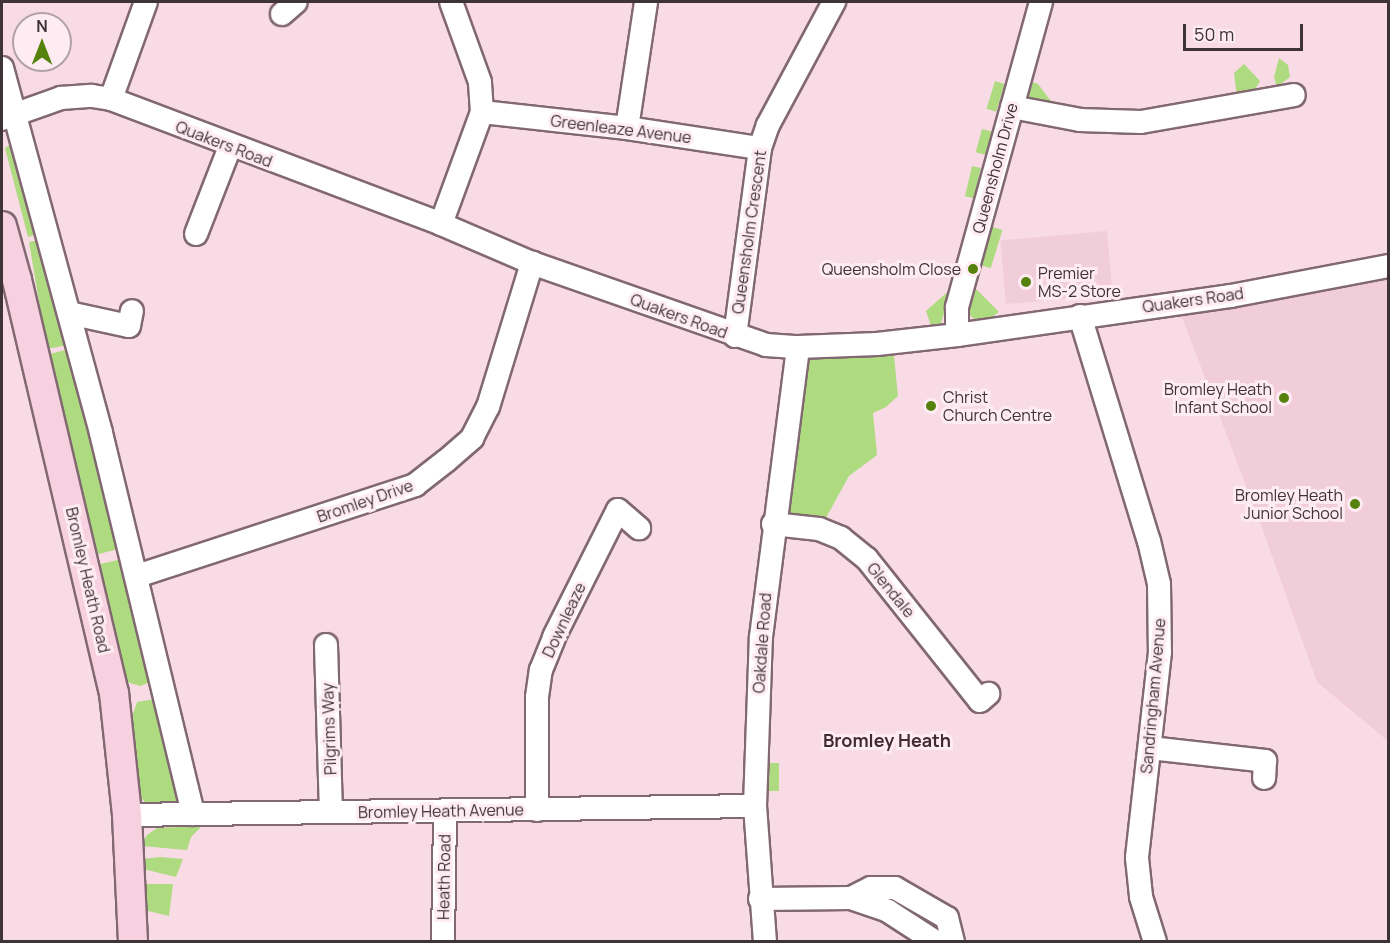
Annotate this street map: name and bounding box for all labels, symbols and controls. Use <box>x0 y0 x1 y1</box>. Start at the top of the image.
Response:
north arrow <box>12 12 72 72</box>
scale bar <box>1186 12 1306 50</box>
text: N <box>36 15 48 37</box>
text: 50 m <box>1194 22 1234 46</box>
street label: Queensholm Drive <box>968 101 1022 235</box>
street label: Greenleaze Avenue <box>549 111 693 147</box>
street label: Quakers Road <box>173 117 275 171</box>
street label: Queensholm Crescent <box>728 149 770 315</box>
place label: Queensholm Close <box>822 259 961 279</box>
marker: Queensholm Close <box>966 262 980 276</box>
place label: Premier MS-2 Store <box>1038 263 1121 301</box>
marker: Premier MS-2 Store <box>1019 275 1033 289</box>
street label: Quakers Road <box>1141 283 1245 317</box>
street label: Quakers Road <box>628 290 730 342</box>
place label: Bromley Heath Infant School <box>1164 379 1272 417</box>
place label: Christ Church Centre <box>943 387 1052 425</box>
marker: Bromley Heath Infant School <box>1277 391 1291 405</box>
marker: Christ Church Centre <box>924 399 938 413</box>
street label: Bromley Drive <box>314 476 416 526</box>
place label: Bromley Heath Junior School <box>1235 485 1343 523</box>
marker: Bromley Heath Junior School <box>1348 497 1362 511</box>
street label: Bromley Heath Road <box>62 505 114 655</box>
street label: Glendale <box>863 559 919 621</box>
street label: Downleaze <box>538 579 590 661</box>
street label: Oakdale Road <box>749 592 775 694</box>
street label: Sandringham Avenue <box>1137 617 1169 775</box>
street label: Pilgrims Way <box>318 683 340 775</box>
district label: Bromley Heath <box>823 729 951 751</box>
street label: Bromley Heath Avenue <box>358 800 524 822</box>
street label: Heath Road <box>434 834 454 920</box>

